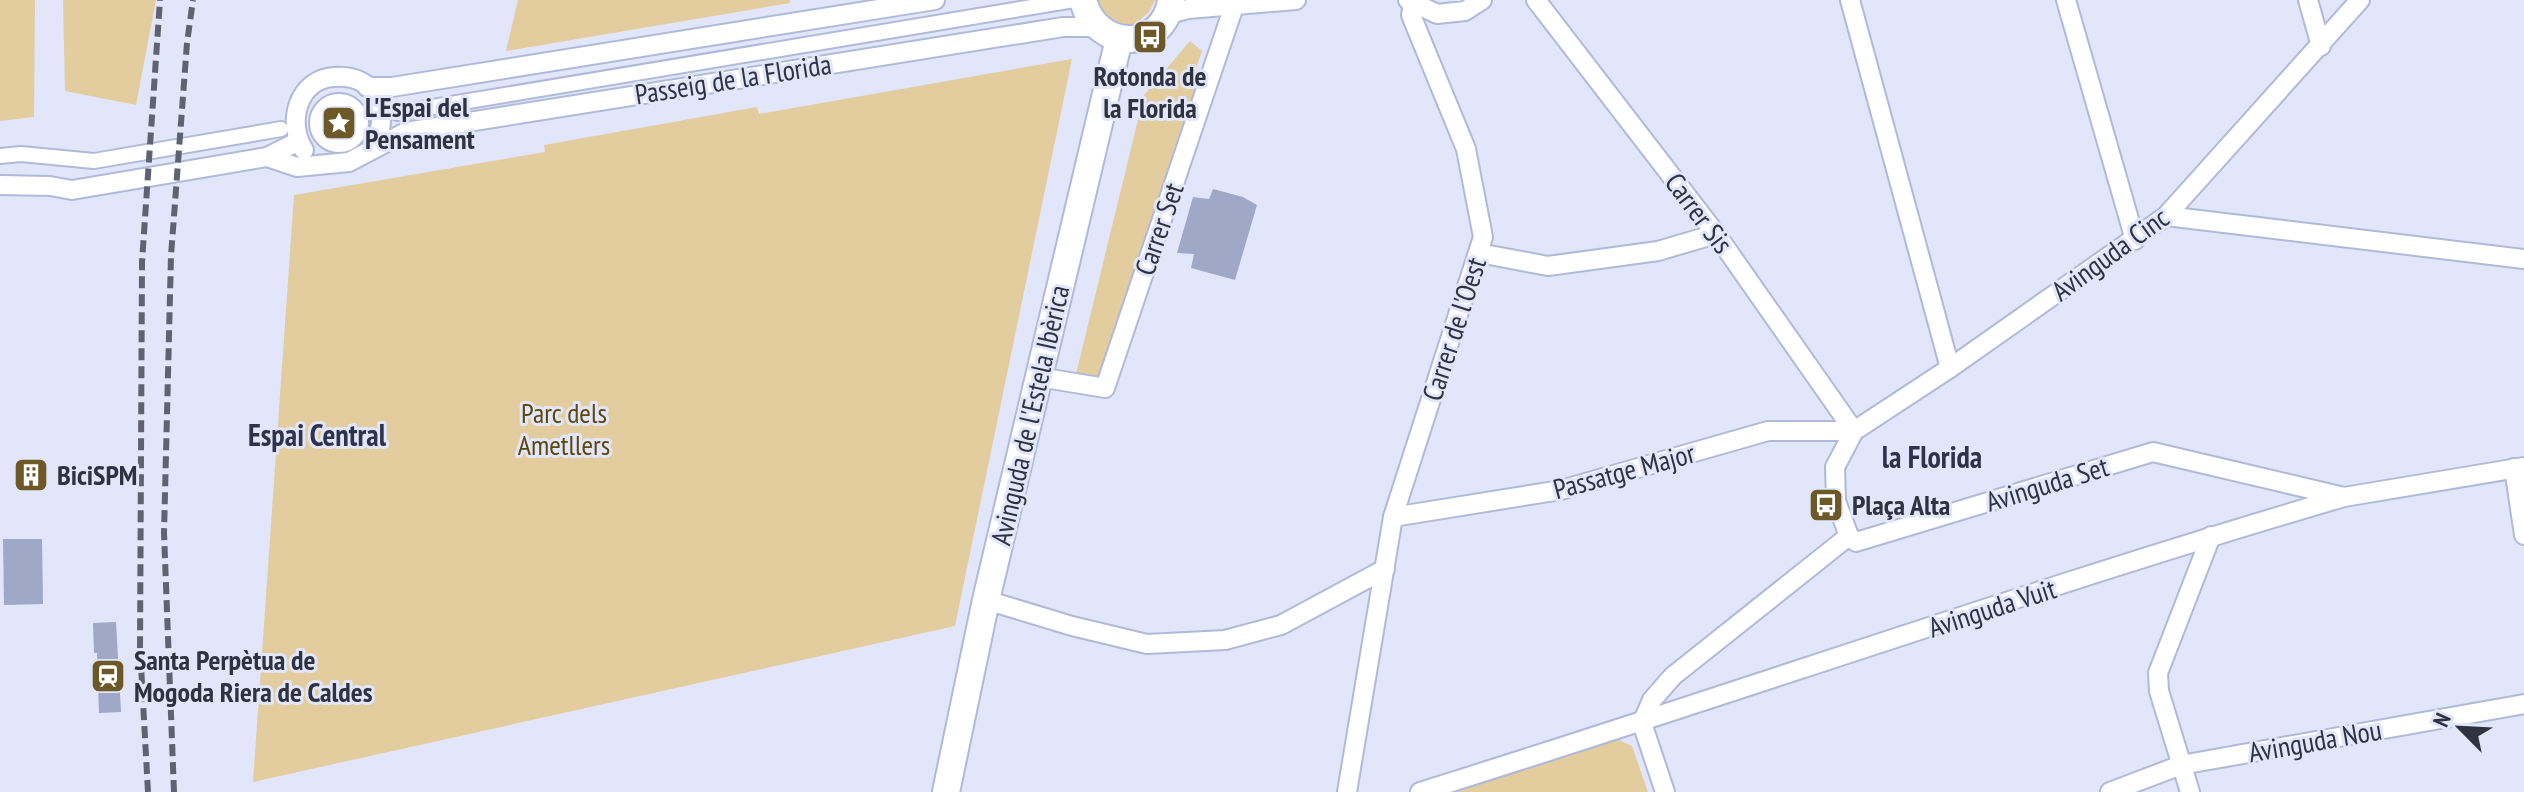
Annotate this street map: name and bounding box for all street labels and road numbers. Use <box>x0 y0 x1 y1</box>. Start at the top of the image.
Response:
street label: Passeig de la Florida <box>632 45 834 112</box>
street label: Carrer Sis <box>1657 165 1742 260</box>
street label: Carrer Set <box>1125 177 1192 280</box>
street label: Avinguda Cinc <box>2044 199 2176 309</box>
street label: Carrer de l'Oest <box>1413 252 1494 405</box>
street label: Avinguda de l'Estela Ibèrica <box>982 281 1077 548</box>
street label: Passatge Major <box>1549 434 1699 507</box>
street label: Avinguda Set <box>1981 447 2113 520</box>
street label: Avinguda Vuit <box>1923 569 2061 646</box>
street label: Avinguda Nou <box>2246 711 2384 770</box>

